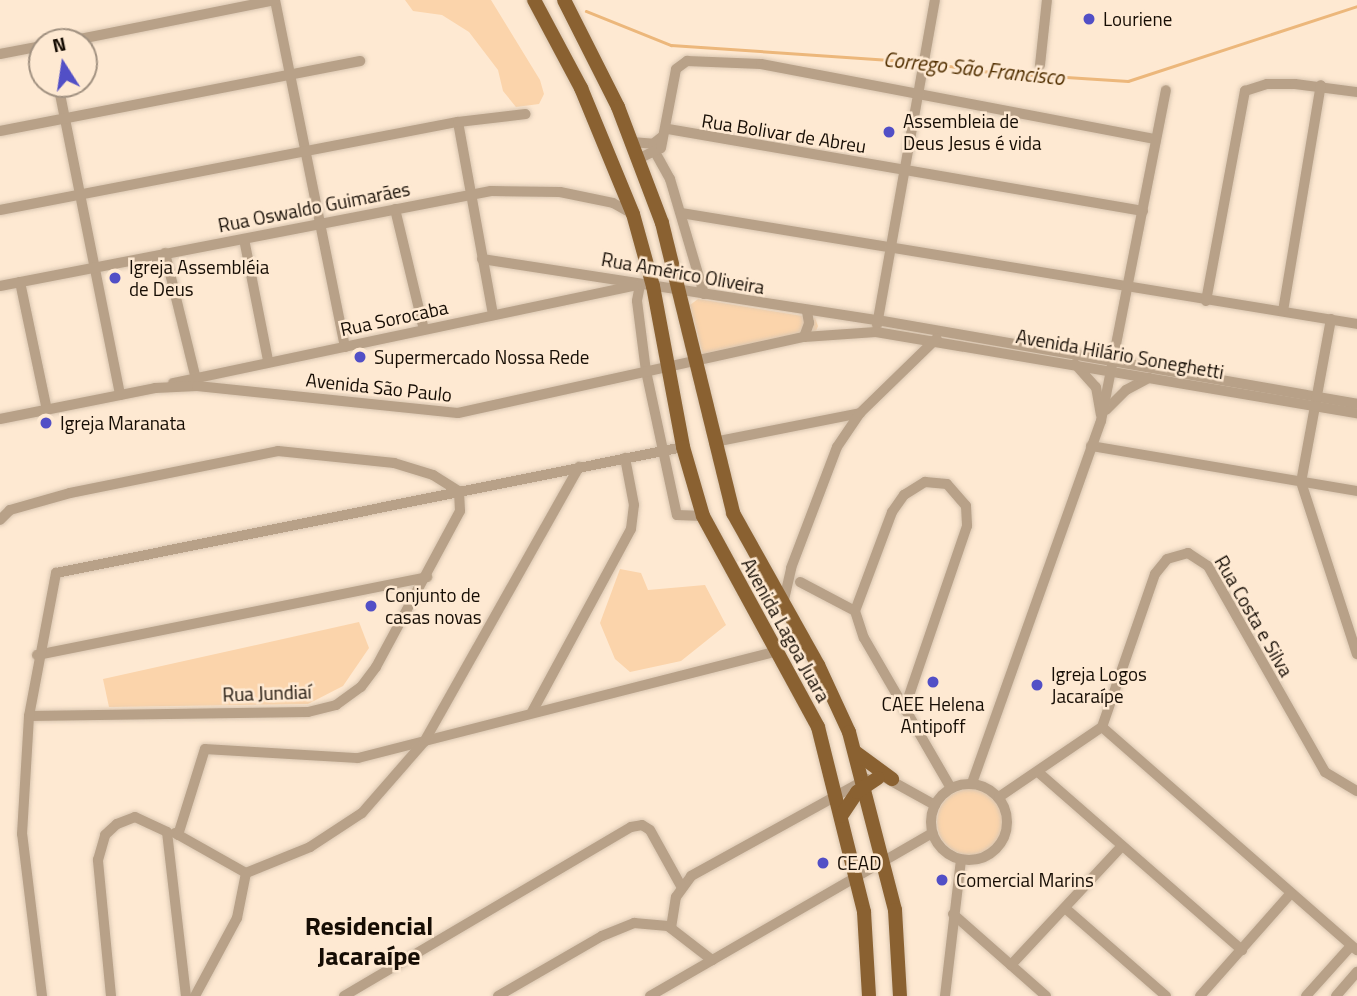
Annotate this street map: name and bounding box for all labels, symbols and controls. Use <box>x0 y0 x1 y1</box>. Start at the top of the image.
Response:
place label: Louriene <box>1103 8 1172 30</box>
marker: Louriene <box>1081 11 1097 27</box>
north arrow <box>28 28 98 98</box>
text: N <box>49 28 68 59</box>
water label: Corrego São Francisco <box>882 46 1066 90</box>
street label: Rua Bolivar de Abreu <box>700 109 868 157</box>
place label: Assembleia de Deus Jesus é vida <box>903 110 1042 154</box>
marker: Assembleia de Deus Jesus é vida <box>881 124 897 140</box>
street label: Rua Oswaldo Guimarães <box>216 177 412 237</box>
street label: Rua Américo Oliveira <box>600 247 766 299</box>
place label: Igreja Assembléia de Deus <box>129 256 269 300</box>
marker: Igreja Assembléia de Deus <box>107 270 123 286</box>
street label: Rua Sorocaba <box>338 295 450 341</box>
street label: Avenida Hilário Soneghetti <box>1014 324 1226 384</box>
place label: Supermercado Nossa Rede <box>374 346 589 368</box>
marker: Supermercado Nossa Rede <box>352 349 368 365</box>
street label: Avenida São Paulo <box>305 368 453 406</box>
place label: Igreja Maranata <box>60 412 186 434</box>
marker: Igreja Maranata <box>38 415 54 431</box>
street label: Rua Costa e Silva <box>1210 551 1298 681</box>
street label: Avenida Lagoa Juara <box>737 554 835 706</box>
place label: Conjunto de casas novas <box>385 584 482 628</box>
marker: Conjunto de casas novas <box>363 598 379 614</box>
place label: Igreja Logos Jacaraípe <box>1051 663 1147 707</box>
marker: CAEE Helena Antipoff <box>925 674 941 690</box>
marker: Igreja Logos Jacaraípe <box>1029 677 1045 693</box>
street label: Rua Jundiaí <box>222 680 312 706</box>
place label: CAEE Helena Antipoff <box>882 693 984 737</box>
place label: CEAD <box>837 852 881 874</box>
marker: CEAD <box>815 855 831 871</box>
place label: Comercial Marins <box>956 869 1094 891</box>
marker: Comercial Marins <box>934 872 950 888</box>
district label: Residencial Jacaraípe <box>305 910 433 972</box>

